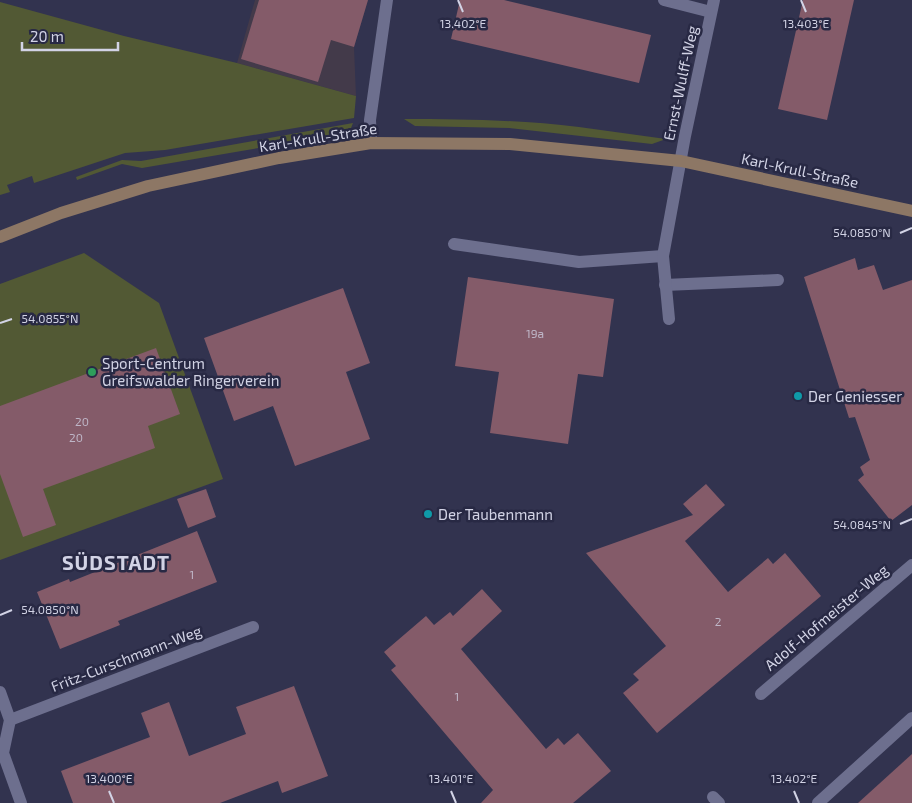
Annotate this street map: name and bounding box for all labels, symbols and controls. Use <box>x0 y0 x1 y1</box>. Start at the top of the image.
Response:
text: 13.402°E <box>440 16 487 30</box>
text: 13.403°E <box>783 16 830 30</box>
scale bar <box>22 20 119 52</box>
street label: Ernst-Wulff-Weg <box>659 23 701 142</box>
text: 20 m <box>30 27 64 45</box>
street label: Karl-Krull-Straße <box>258 119 378 155</box>
street label: Karl-Krull-Straße <box>740 149 860 191</box>
text: 54.0850°N <box>833 225 891 239</box>
text: 54.0855°N <box>22 311 78 325</box>
house number: 19a <box>526 326 544 340</box>
place label: Sport-Centrum Greifswalder Ringerverein <box>102 354 279 389</box>
marker: Sport-Centrum Greifswalder Ringerverein <box>86 366 98 378</box>
place label: Der Geniesser <box>808 387 902 405</box>
marker: Der Geniesser <box>792 390 804 402</box>
house number: 20 <box>75 414 89 428</box>
house number: 20 <box>69 430 83 444</box>
place label: Der Taubenmann <box>438 505 553 523</box>
marker: Der Taubenmann <box>422 508 434 520</box>
text: 54.0845°N <box>833 517 891 531</box>
district label: SÜDSTADT <box>62 550 170 574</box>
street label: Adolf-Hofmeister-Weg <box>761 560 892 674</box>
house number: 1 <box>190 567 194 581</box>
text: 54.0850°N <box>21 602 79 616</box>
house number: 2 <box>715 614 722 628</box>
street label: Fritz-Curschmann-Weg <box>48 621 204 695</box>
house number: 1 <box>455 689 459 703</box>
text: 13.400°E <box>85 771 133 785</box>
text: 13.401°E <box>429 771 474 785</box>
text: 13.402°E <box>771 771 818 785</box>

